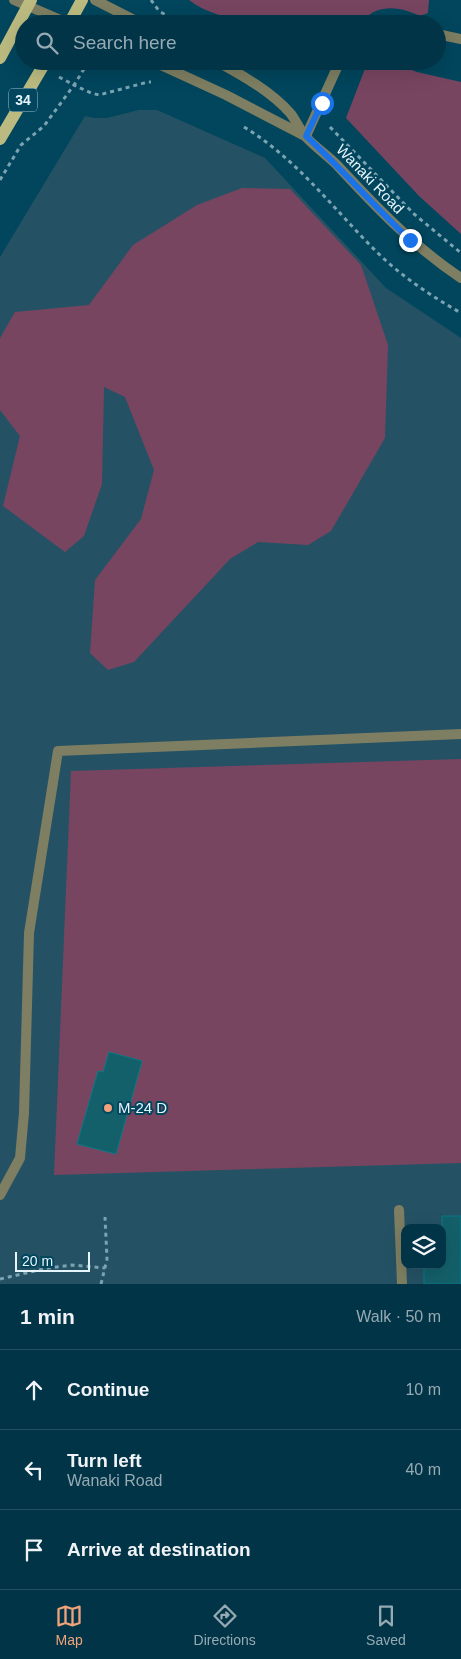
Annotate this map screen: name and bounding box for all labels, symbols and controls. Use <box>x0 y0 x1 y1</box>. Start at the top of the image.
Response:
search box <box>15 15 446 70</box>
icon: search <box>33 29 61 57</box>
text: Search here <box>73 32 177 53</box>
road number: 34 <box>9 88 37 112</box>
route start <box>311 92 334 115</box>
street label: Wanaki Road <box>333 141 408 217</box>
route end <box>399 229 422 252</box>
place label: M-24 D <box>118 1099 167 1116</box>
marker: M-24 D <box>102 1102 114 1114</box>
map controls <box>401 1224 446 1269</box>
button: layers <box>401 1224 446 1269</box>
scale bar <box>15 1249 90 1272</box>
text: 20 m <box>22 1253 53 1269</box>
text: 1 min <box>20 1305 75 1328</box>
text: Walk · 50 m <box>356 1308 441 1325</box>
icon: ahead <box>20 1376 48 1404</box>
text: Continue <box>67 1379 149 1400</box>
text: 10 m <box>405 1381 441 1398</box>
text: Turn left <box>67 1450 142 1471</box>
icon: left <box>20 1456 48 1484</box>
text: 40 m <box>405 1461 441 1478</box>
text: Wanaki Road <box>67 1472 162 1489</box>
icon: arrive <box>20 1536 48 1564</box>
text: Arrive at destination <box>67 1539 251 1560</box>
tab: Map <box>55 1602 83 1648</box>
tab: Directions <box>194 1602 256 1648</box>
tab: Saved <box>366 1602 406 1648</box>

